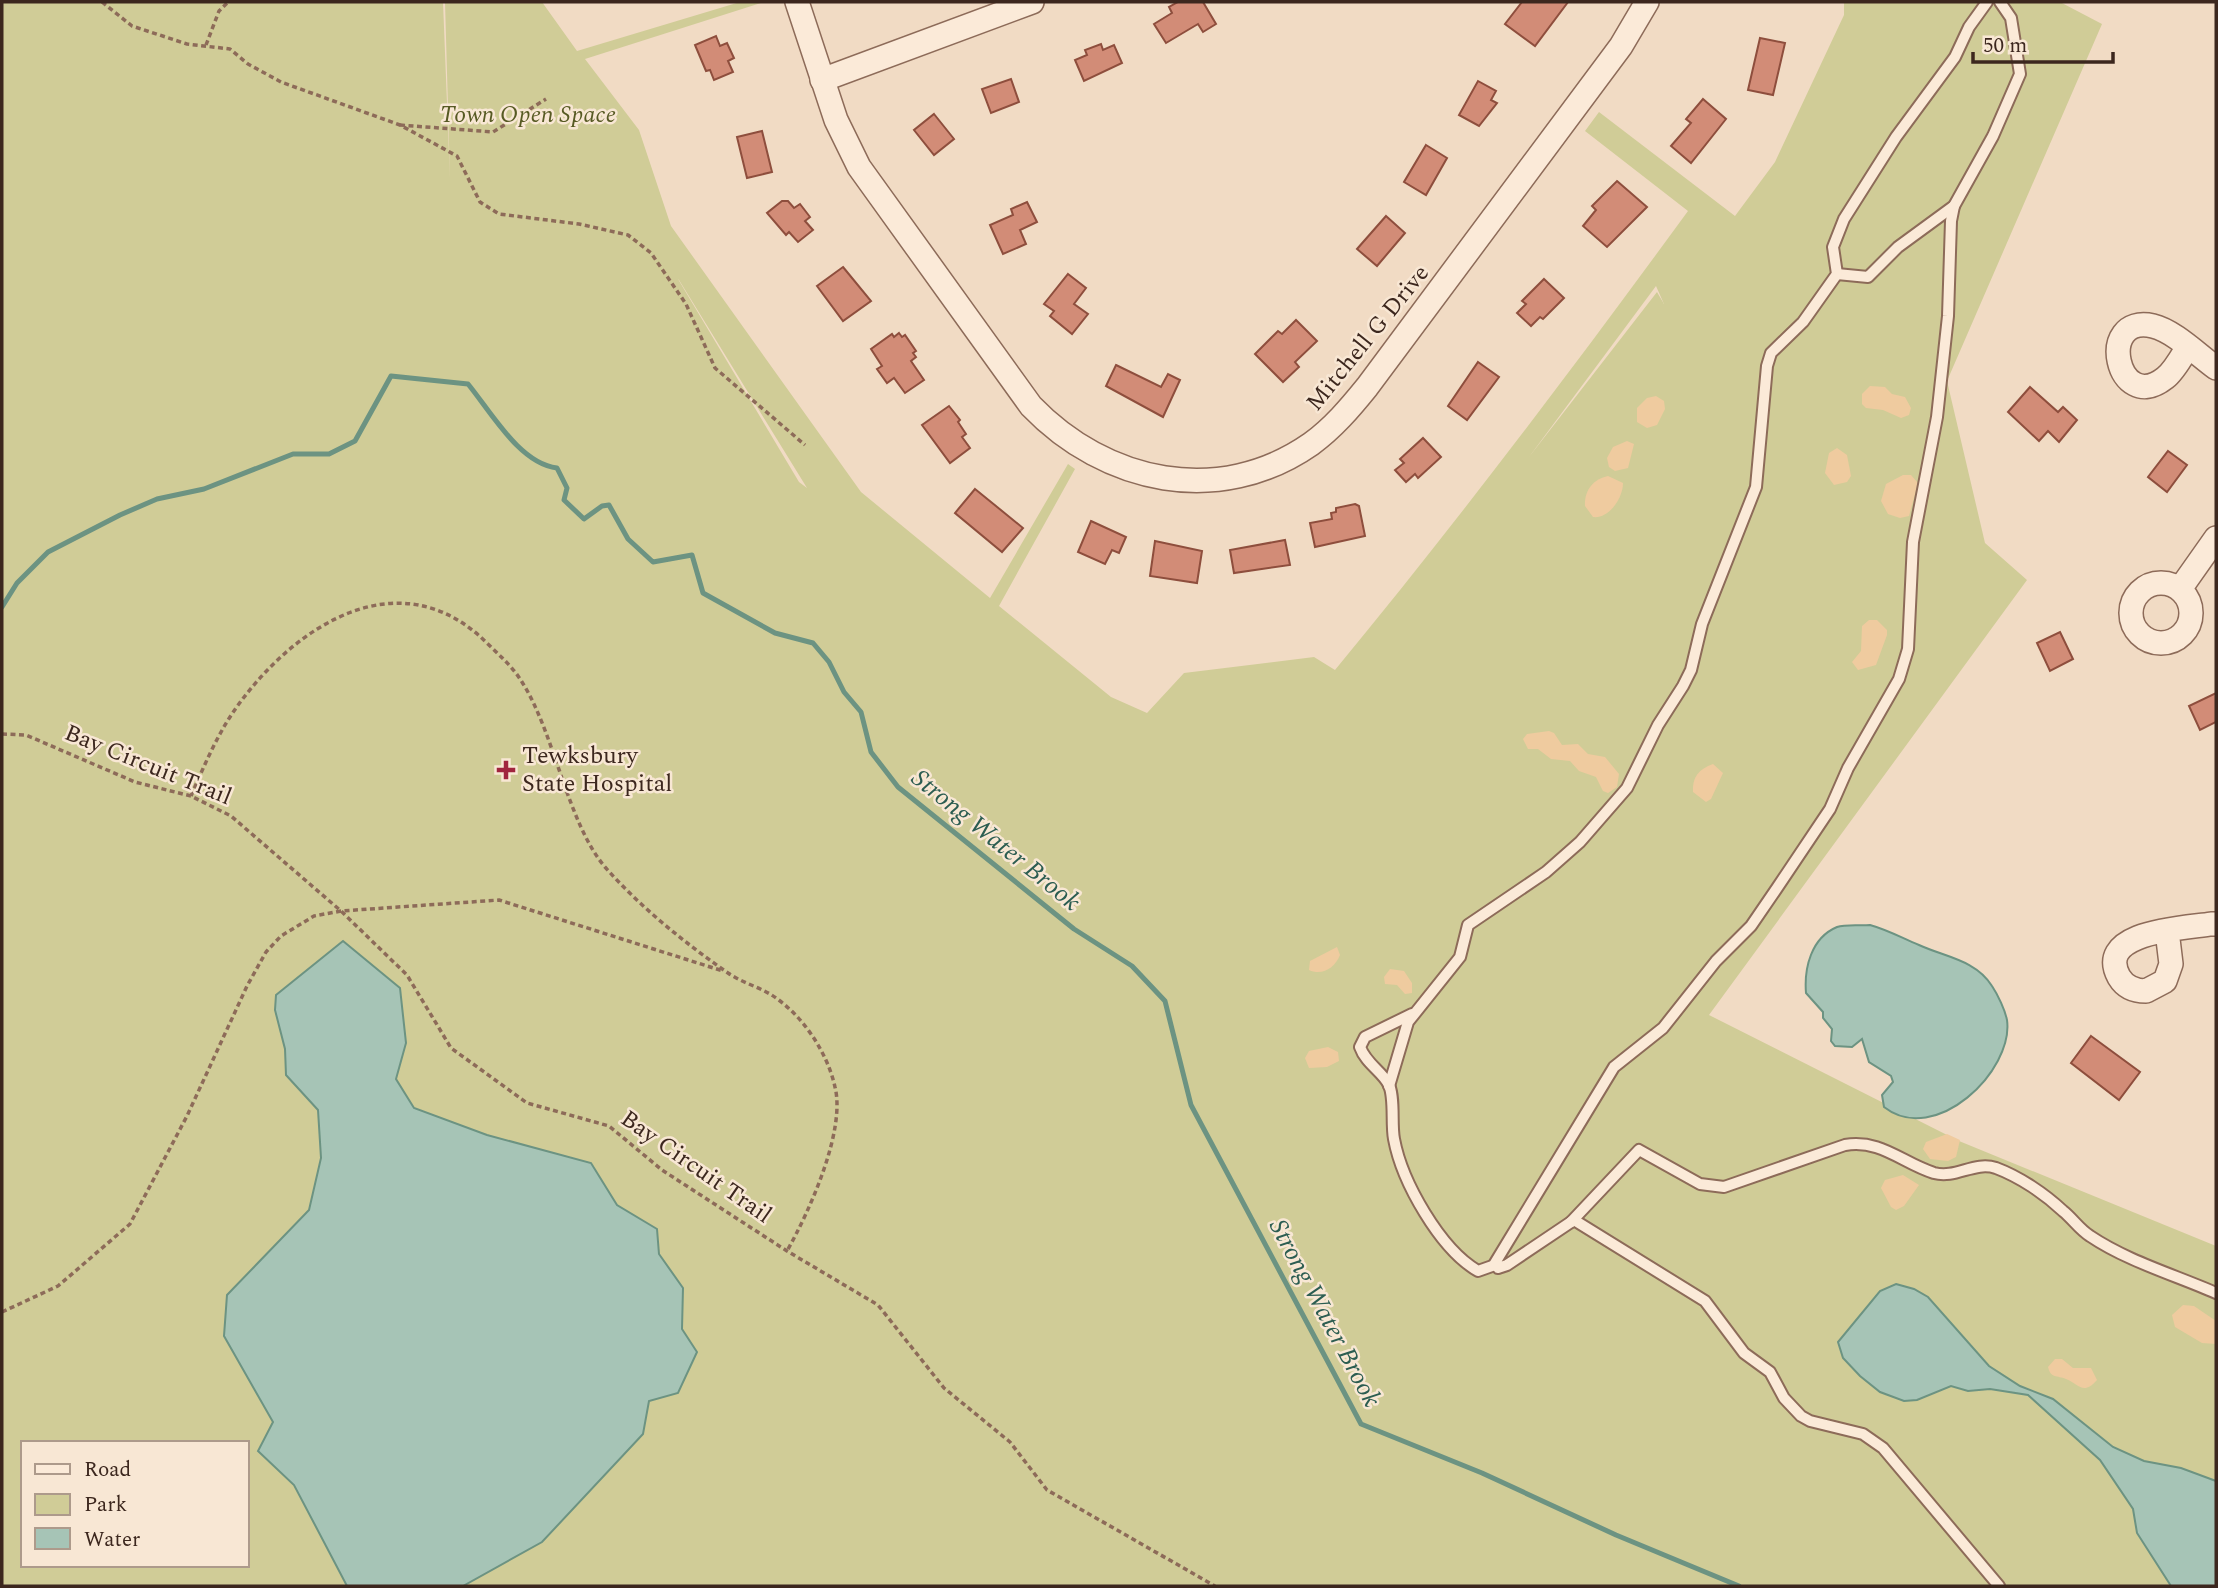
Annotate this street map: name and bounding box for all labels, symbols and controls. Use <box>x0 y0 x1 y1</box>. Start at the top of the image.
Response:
scale bar <box>1973 21 2113 65</box>
text: 50 m <box>1983 30 2027 62</box>
park label: Town Open Space <box>440 97 616 133</box>
street label: Mitchell G Drive <box>1298 257 1438 419</box>
street label: Bay Circuit Trail <box>59 715 237 815</box>
place label: Tewksbury State Hospital <box>522 738 672 802</box>
water label: Strong Water Brook <box>902 759 1090 921</box>
marker: Tewksbury State Hospital <box>496 760 516 780</box>
street label: Bay Circuit Trail <box>613 1101 779 1233</box>
water label: Strong Water Brook <box>1258 1212 1392 1414</box>
legend <box>21 1441 248 1567</box>
text: Road <box>84 1454 131 1486</box>
text: Park <box>84 1489 128 1521</box>
text: Water <box>84 1524 140 1556</box>

